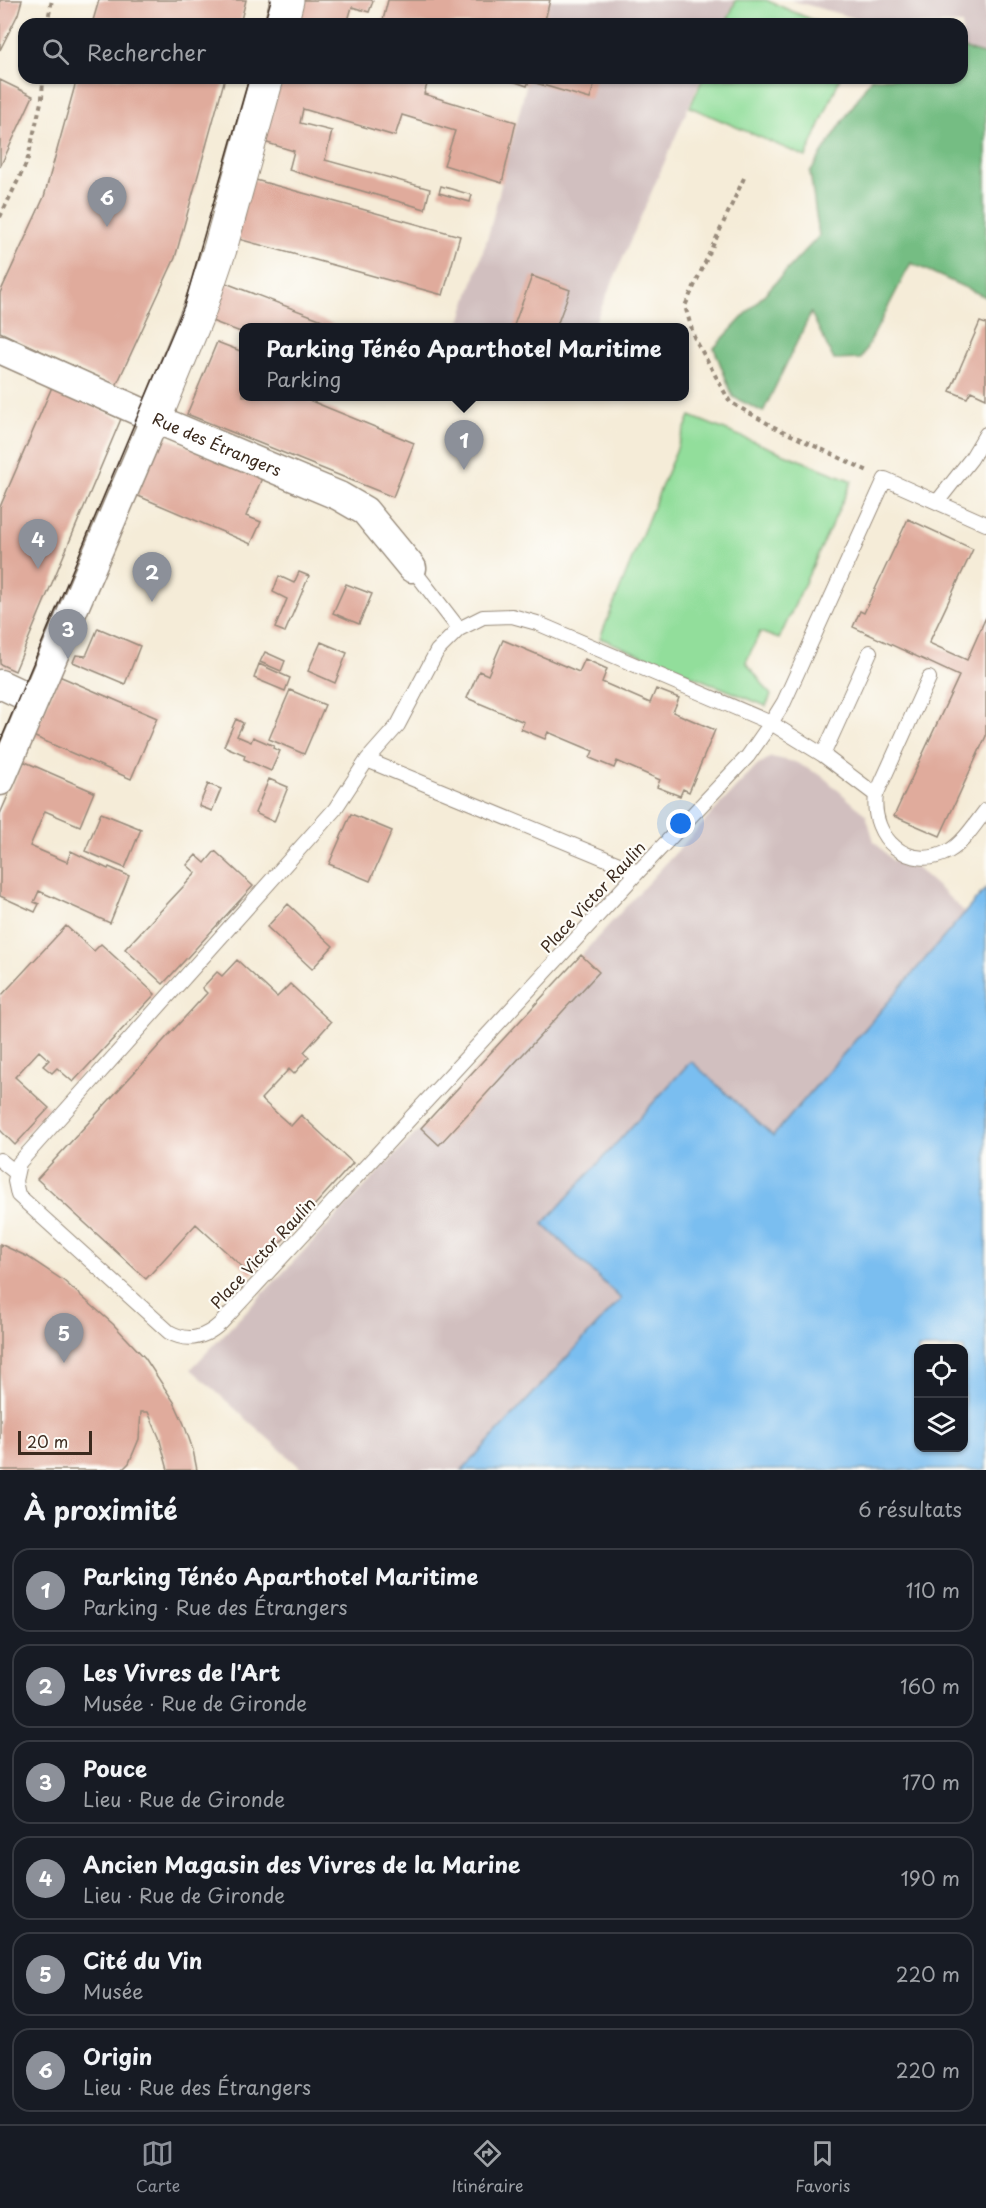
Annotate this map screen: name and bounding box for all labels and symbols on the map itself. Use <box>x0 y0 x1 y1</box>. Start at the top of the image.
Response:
pin: 6 <box>88 178 126 227</box>
street label: Rue des Étrangers <box>149 406 285 481</box>
pin: 1 <box>444 420 484 470</box>
pin: 4 <box>18 520 57 569</box>
pin: 2 <box>132 552 172 602</box>
pin: 3 <box>48 610 88 659</box>
your location <box>666 809 695 838</box>
street label: Place Victor Raulin <box>534 835 650 957</box>
street label: Place Victor Raulin <box>204 1191 320 1313</box>
pin: 5 <box>44 1314 84 1363</box>
scale bar <box>18 1428 92 1456</box>

